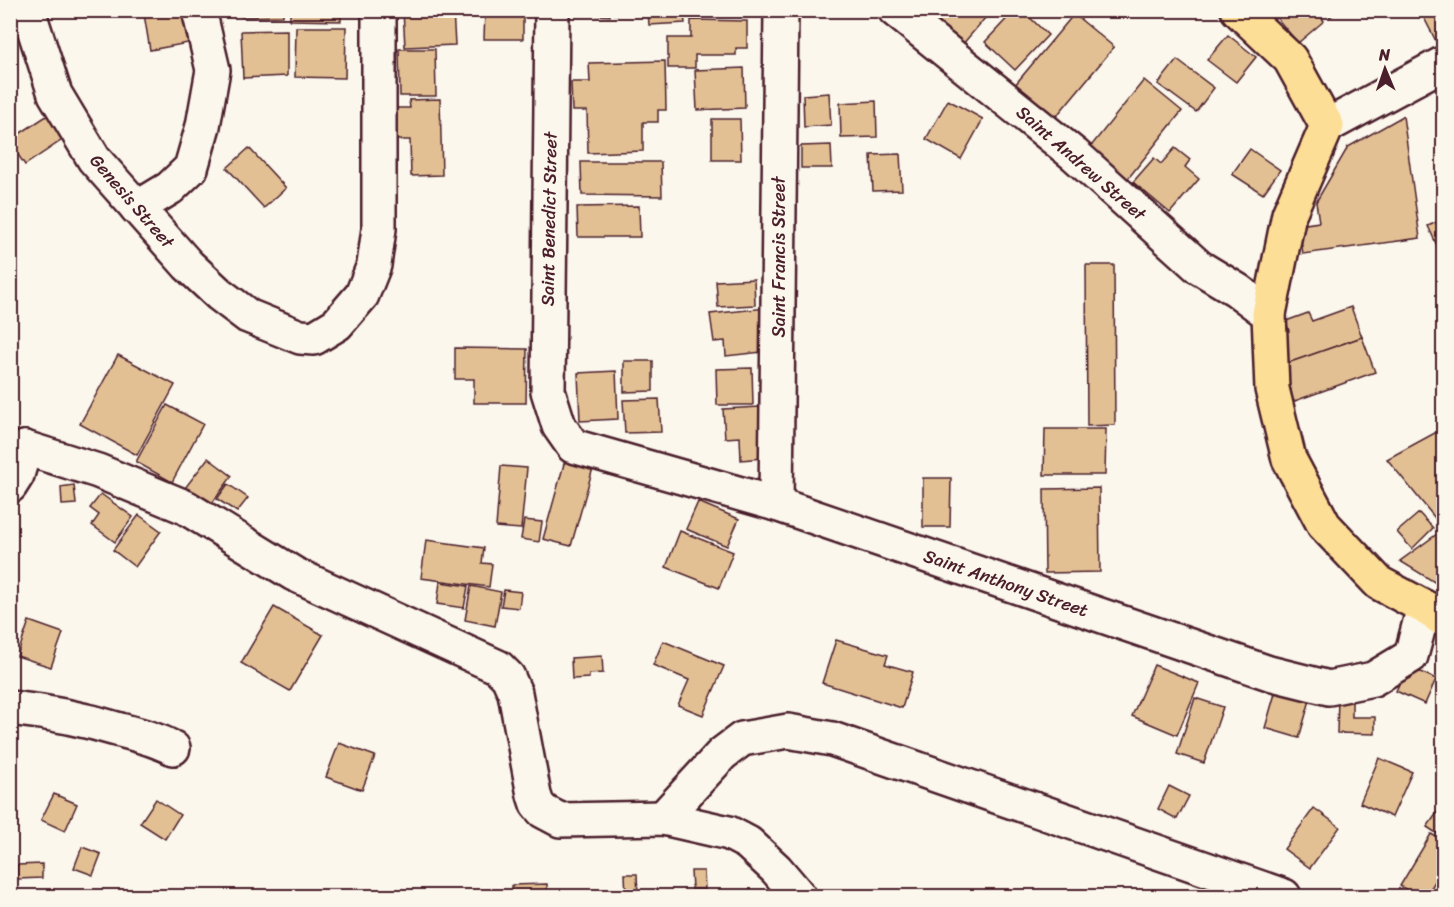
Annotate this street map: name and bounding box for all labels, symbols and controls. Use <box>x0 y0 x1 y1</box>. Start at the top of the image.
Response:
north arrow <box>1355 39 1415 99</box>
text: N <box>1377 40 1391 69</box>
street label: Saint Andrew Street <box>1009 97 1154 229</box>
street label: Saint Benedict Street <box>531 131 567 307</box>
street label: Genesis Street <box>82 146 183 256</box>
street label: Saint Francis Street <box>763 176 795 338</box>
street label: Saint Anthony Street <box>919 540 1093 626</box>

